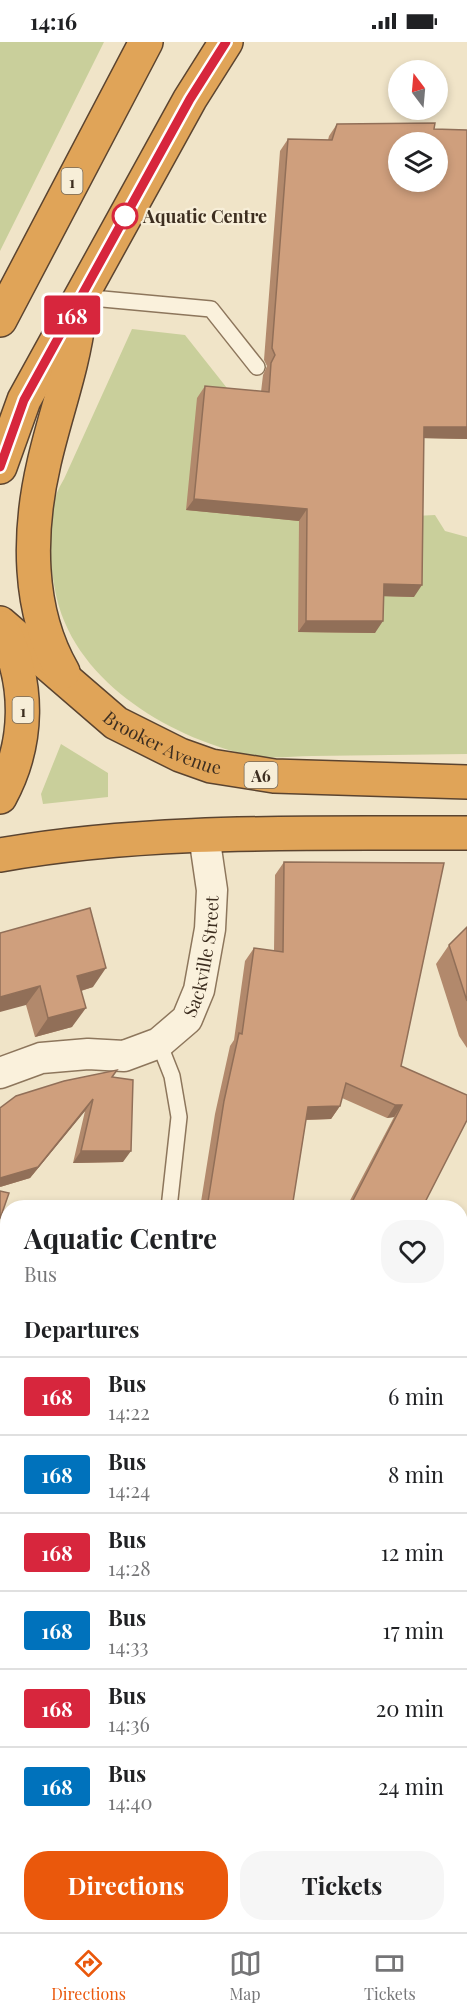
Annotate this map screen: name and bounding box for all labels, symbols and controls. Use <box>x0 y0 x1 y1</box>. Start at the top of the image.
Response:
text: 14:16 <box>30 6 77 36</box>
north arrow <box>388 60 448 120</box>
map controls <box>388 60 448 192</box>
button: layers <box>388 132 448 192</box>
road number: 1 <box>62 168 82 194</box>
marker: Aquatic Centre <box>112 203 138 229</box>
place label: Aquatic Centre <box>142 204 267 228</box>
line badge: 168 <box>38 296 106 334</box>
text: 168 <box>56 301 88 329</box>
road number: 1 <box>12 697 34 723</box>
street label: Brooker Avenue <box>98 705 223 779</box>
road number: A6 <box>244 762 278 788</box>
street label: Sackville Street <box>177 895 224 1021</box>
text: Aquatic Centre <box>24 1219 217 1256</box>
button: heart <box>381 1220 444 1283</box>
text: Bus <box>24 1260 57 1287</box>
text: Departures <box>24 1314 139 1344</box>
text: Bus <box>108 1368 146 1398</box>
text: 6 min <box>388 1381 444 1411</box>
text: 168 <box>41 1382 73 1410</box>
text: 14:22 <box>108 1398 150 1425</box>
text: Bus <box>108 1446 146 1476</box>
text: 8 min <box>388 1459 444 1489</box>
text: 168 <box>41 1460 73 1488</box>
text: 14:24 <box>108 1476 150 1503</box>
text: Bus <box>108 1524 146 1554</box>
text: 12 min <box>381 1537 444 1567</box>
text: 168 <box>41 1538 73 1566</box>
text: 14:28 <box>108 1554 151 1581</box>
text: Bus <box>108 1602 146 1632</box>
text: 17 min <box>383 1615 444 1645</box>
text: 168 <box>41 1616 73 1644</box>
text: 14:33 <box>108 1632 149 1659</box>
text: Bus <box>108 1680 146 1710</box>
text: 20 min <box>376 1693 444 1723</box>
text: 168 <box>41 1694 73 1722</box>
text: 14:36 <box>108 1710 150 1737</box>
text: Bus <box>108 1758 146 1788</box>
text: 24 min <box>378 1771 444 1801</box>
text: 168 <box>41 1772 73 1800</box>
text: 14:40 <box>108 1788 152 1815</box>
button: Directions <box>24 1851 228 1920</box>
button: Tickets <box>240 1851 444 1920</box>
tab: Directions <box>51 1947 126 2004</box>
tab: Map <box>229 1947 262 2004</box>
tab: Tickets <box>364 1947 416 2004</box>

